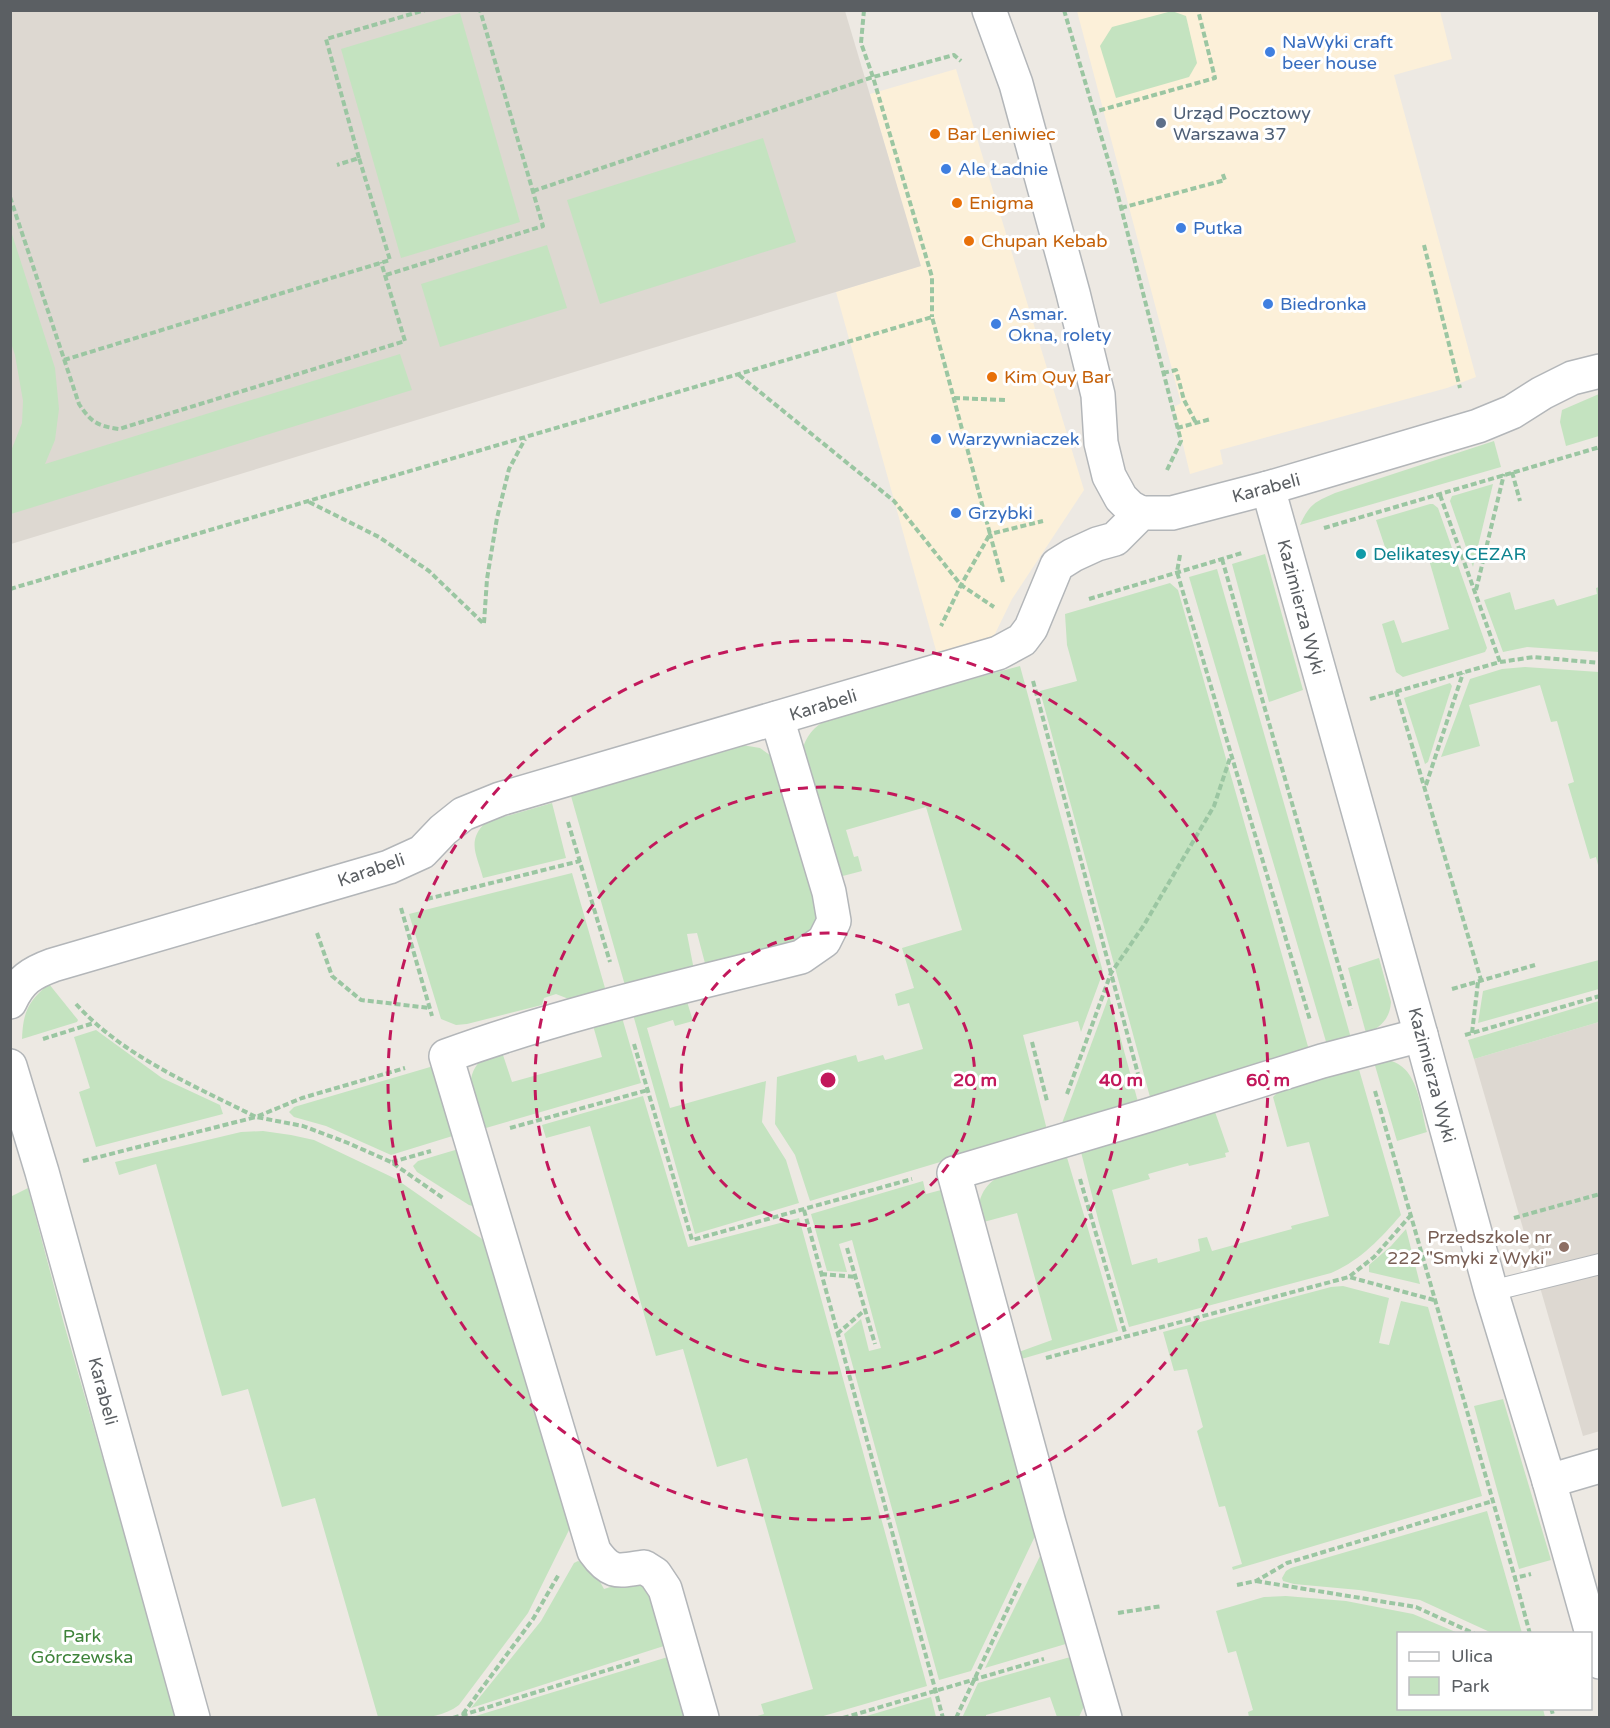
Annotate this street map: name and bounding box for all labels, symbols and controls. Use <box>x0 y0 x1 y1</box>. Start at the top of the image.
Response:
place label: NaWyki craft beer house <box>1282 31 1393 74</box>
marker: NaWyki craft beer house <box>1263 45 1277 59</box>
place label: Urząd Pocztowy Warszawa 37 <box>1173 102 1311 145</box>
marker: Urząd Pocztowy Warszawa 37 <box>1154 116 1168 130</box>
place label: Bar Leniwiec <box>947 123 1056 145</box>
marker: Bar Leniwiec <box>928 127 942 141</box>
place label: Ale Ładnie <box>958 158 1048 180</box>
marker: Ale Ładnie <box>939 162 953 176</box>
place label: Enigma <box>969 192 1034 214</box>
marker: Enigma <box>950 196 964 210</box>
place label: Putka <box>1193 217 1243 239</box>
marker: Putka <box>1174 221 1188 235</box>
place label: Chupan Kebab <box>981 230 1108 252</box>
marker: Chupan Kebab <box>962 234 976 248</box>
place label: Biedronka <box>1280 293 1367 315</box>
marker: Biedronka <box>1261 297 1275 311</box>
place label: Asmar. Okna, rolety <box>1008 303 1112 346</box>
marker: Asmar. Okna, rolety <box>989 317 1003 331</box>
place label: Kim Quy Bar <box>1004 366 1111 388</box>
marker: Kim Quy Bar <box>985 370 999 384</box>
place label: Warzywniaczek <box>948 428 1080 450</box>
marker: Warzywniaczek <box>929 432 943 446</box>
street label: Karabeli <box>1229 468 1303 508</box>
place label: Grzybki <box>968 502 1033 524</box>
marker: Grzybki <box>949 506 963 520</box>
street label: Kazimierza Wyki <box>1272 537 1330 677</box>
place label: Delikatesy CEZAR <box>1373 543 1526 565</box>
marker: Delikatesy CEZAR <box>1354 547 1368 561</box>
street label: Karabeli <box>786 684 860 726</box>
street label: Karabeli <box>334 848 408 892</box>
street label: Kazimierza Wyki <box>1403 1005 1461 1145</box>
text: 20 m <box>953 1069 997 1091</box>
text: 40 m <box>1099 1069 1143 1091</box>
text: 60 m <box>1246 1069 1290 1091</box>
centre of rings <box>818 1070 838 1090</box>
place label: Przedszkole nr 222 "Smyki z Wyki" <box>1387 1226 1552 1269</box>
marker: Przedszkole nr 222 "Smyki z Wyki" <box>1557 1240 1571 1254</box>
street label: Karabeli <box>83 1354 123 1428</box>
park label: Park Górczewska <box>31 1625 133 1668</box>
legend <box>1397 1632 1592 1710</box>
text: Ulica <box>1451 1645 1493 1667</box>
text: Park <box>1451 1675 1490 1697</box>

